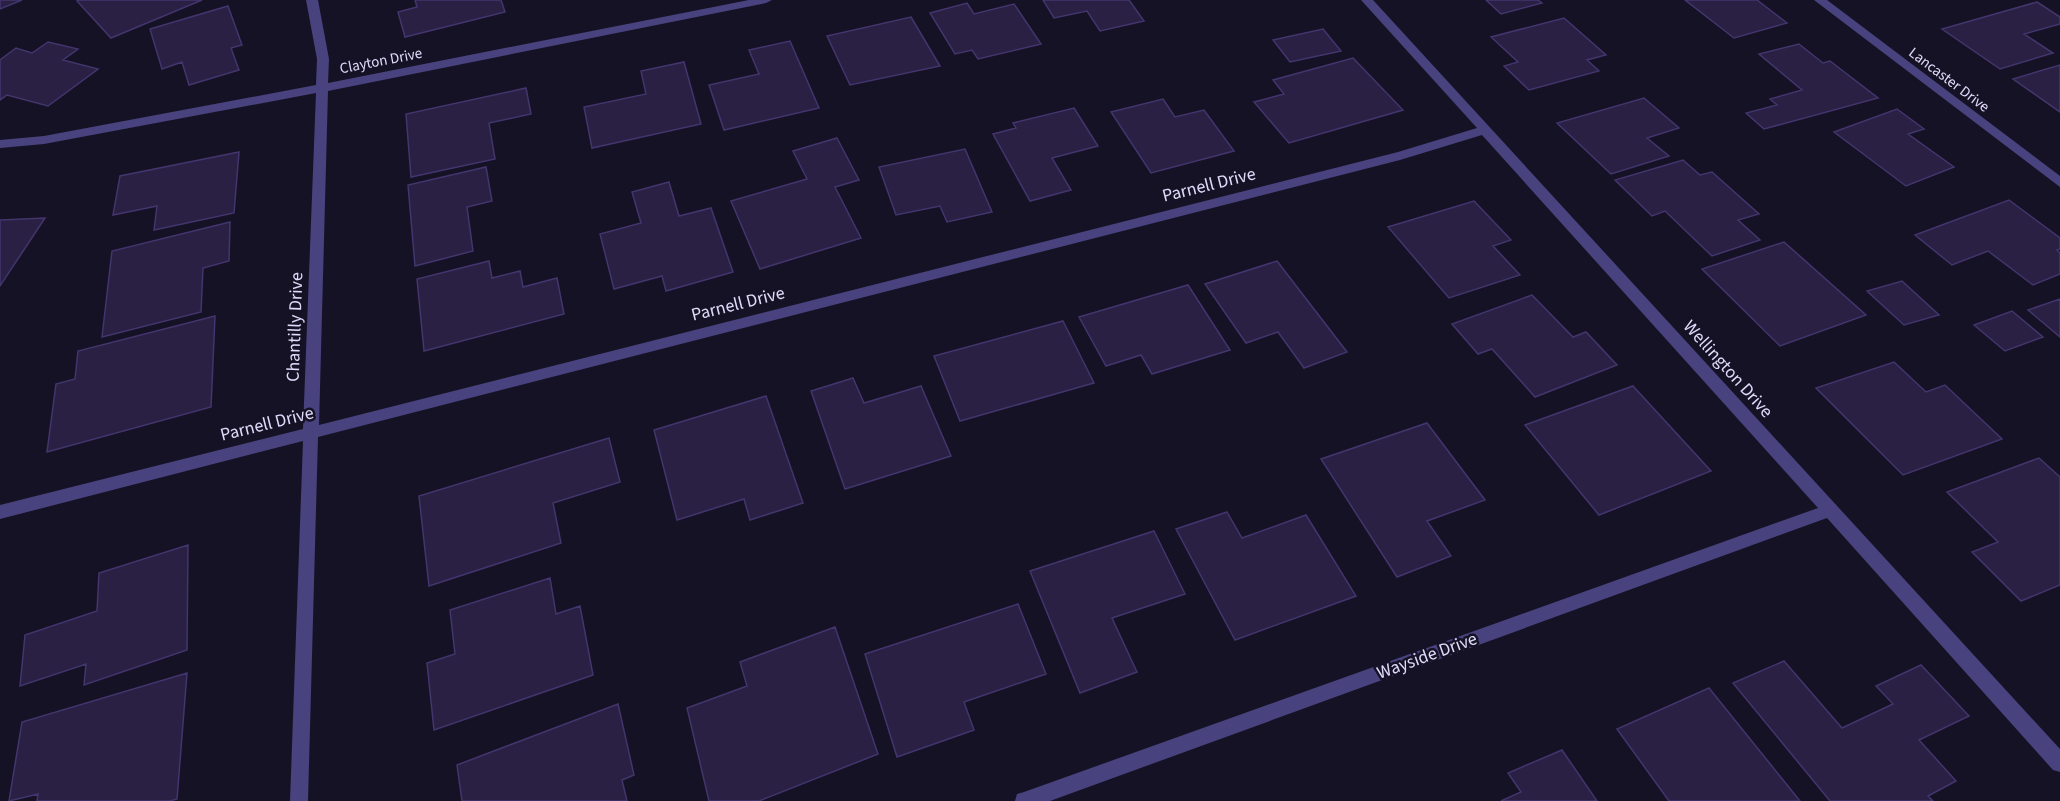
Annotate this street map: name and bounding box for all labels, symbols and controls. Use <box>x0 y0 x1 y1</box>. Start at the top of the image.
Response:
street label: Clayton Drive <box>338 43 424 79</box>
street label: Lancaster Drive <box>1904 43 1994 117</box>
street label: Parnell Drive <box>1160 161 1258 209</box>
street label: Chantilly Drive <box>281 272 309 382</box>
street label: Parnell Drive <box>689 280 787 328</box>
street label: Wellington Drive <box>1677 315 1779 423</box>
street label: Parnell Drive <box>218 400 316 448</box>
street label: Wayside Drive <box>1373 626 1481 686</box>

